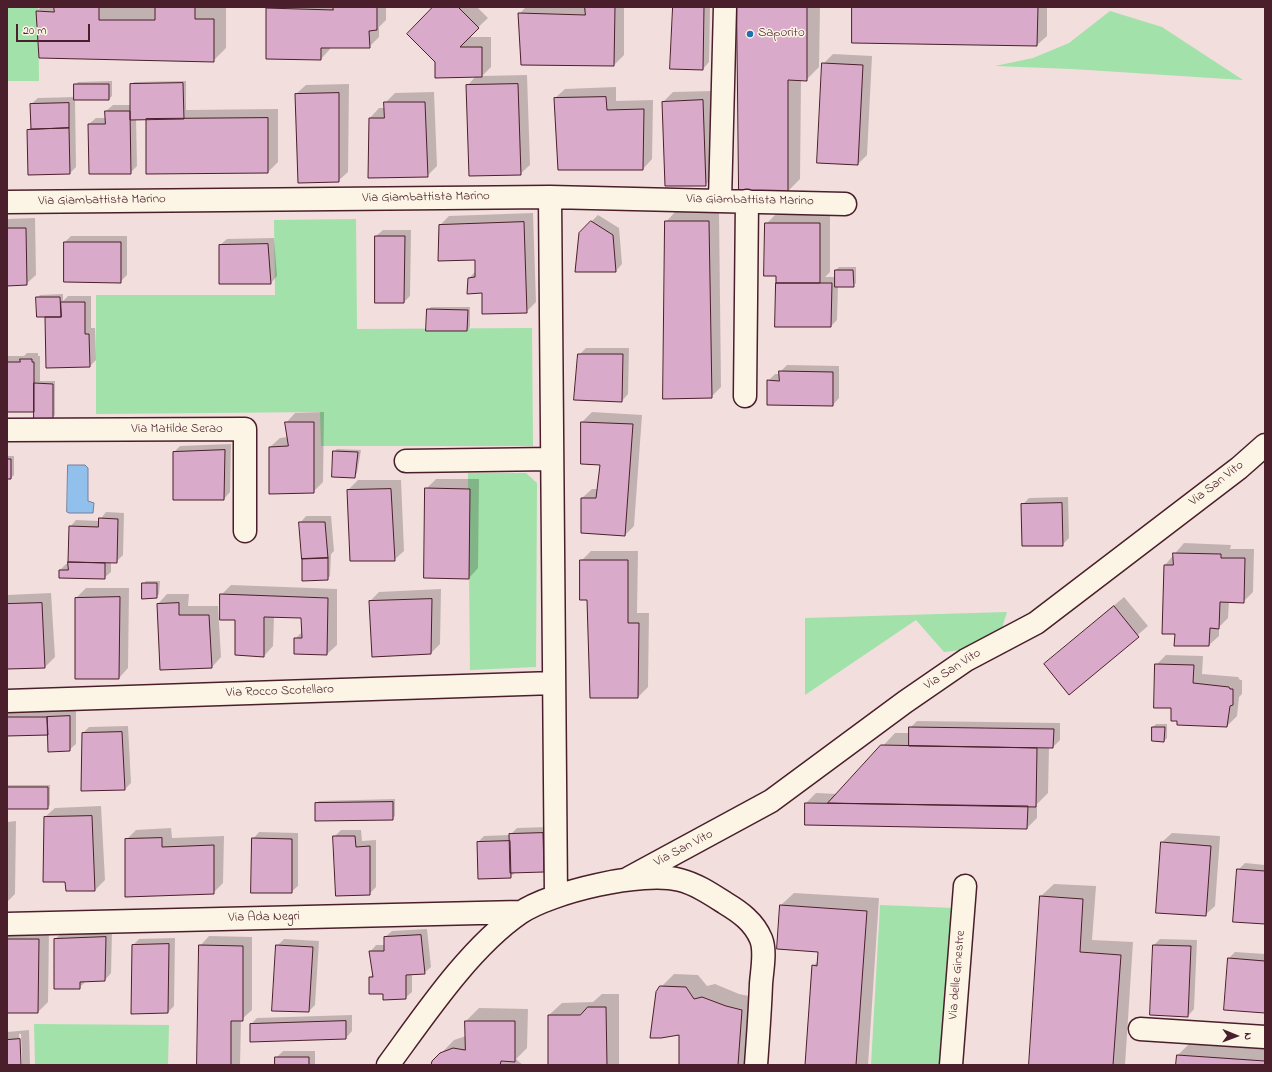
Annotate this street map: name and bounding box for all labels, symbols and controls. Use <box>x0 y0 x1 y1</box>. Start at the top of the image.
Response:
scale bar <box>18 16 92 42</box>
text: 20 m <box>23 22 46 40</box>
place label: Saporito <box>758 26 805 42</box>
marker: Saporito <box>745 29 755 39</box>
street label: Via Giambattista Marino <box>362 189 490 207</box>
street label: Via Giambattista Marino <box>38 192 166 210</box>
street label: Via Giambattista Marino <box>686 192 814 210</box>
street label: Via Matilde Serao <box>131 422 223 438</box>
street label: Via San Vito <box>1187 458 1247 510</box>
street label: Via San Vito <box>922 646 984 694</box>
street label: Via Rocco Scotellaro <box>226 682 334 702</box>
street label: Via San Vito <box>652 827 716 871</box>
street label: Via Ada Negri <box>228 910 300 926</box>
street label: Via delle Ginestre <box>946 930 970 1020</box>
north arrow <box>1216 1016 1256 1056</box>
text: N <box>1240 1032 1256 1040</box>

